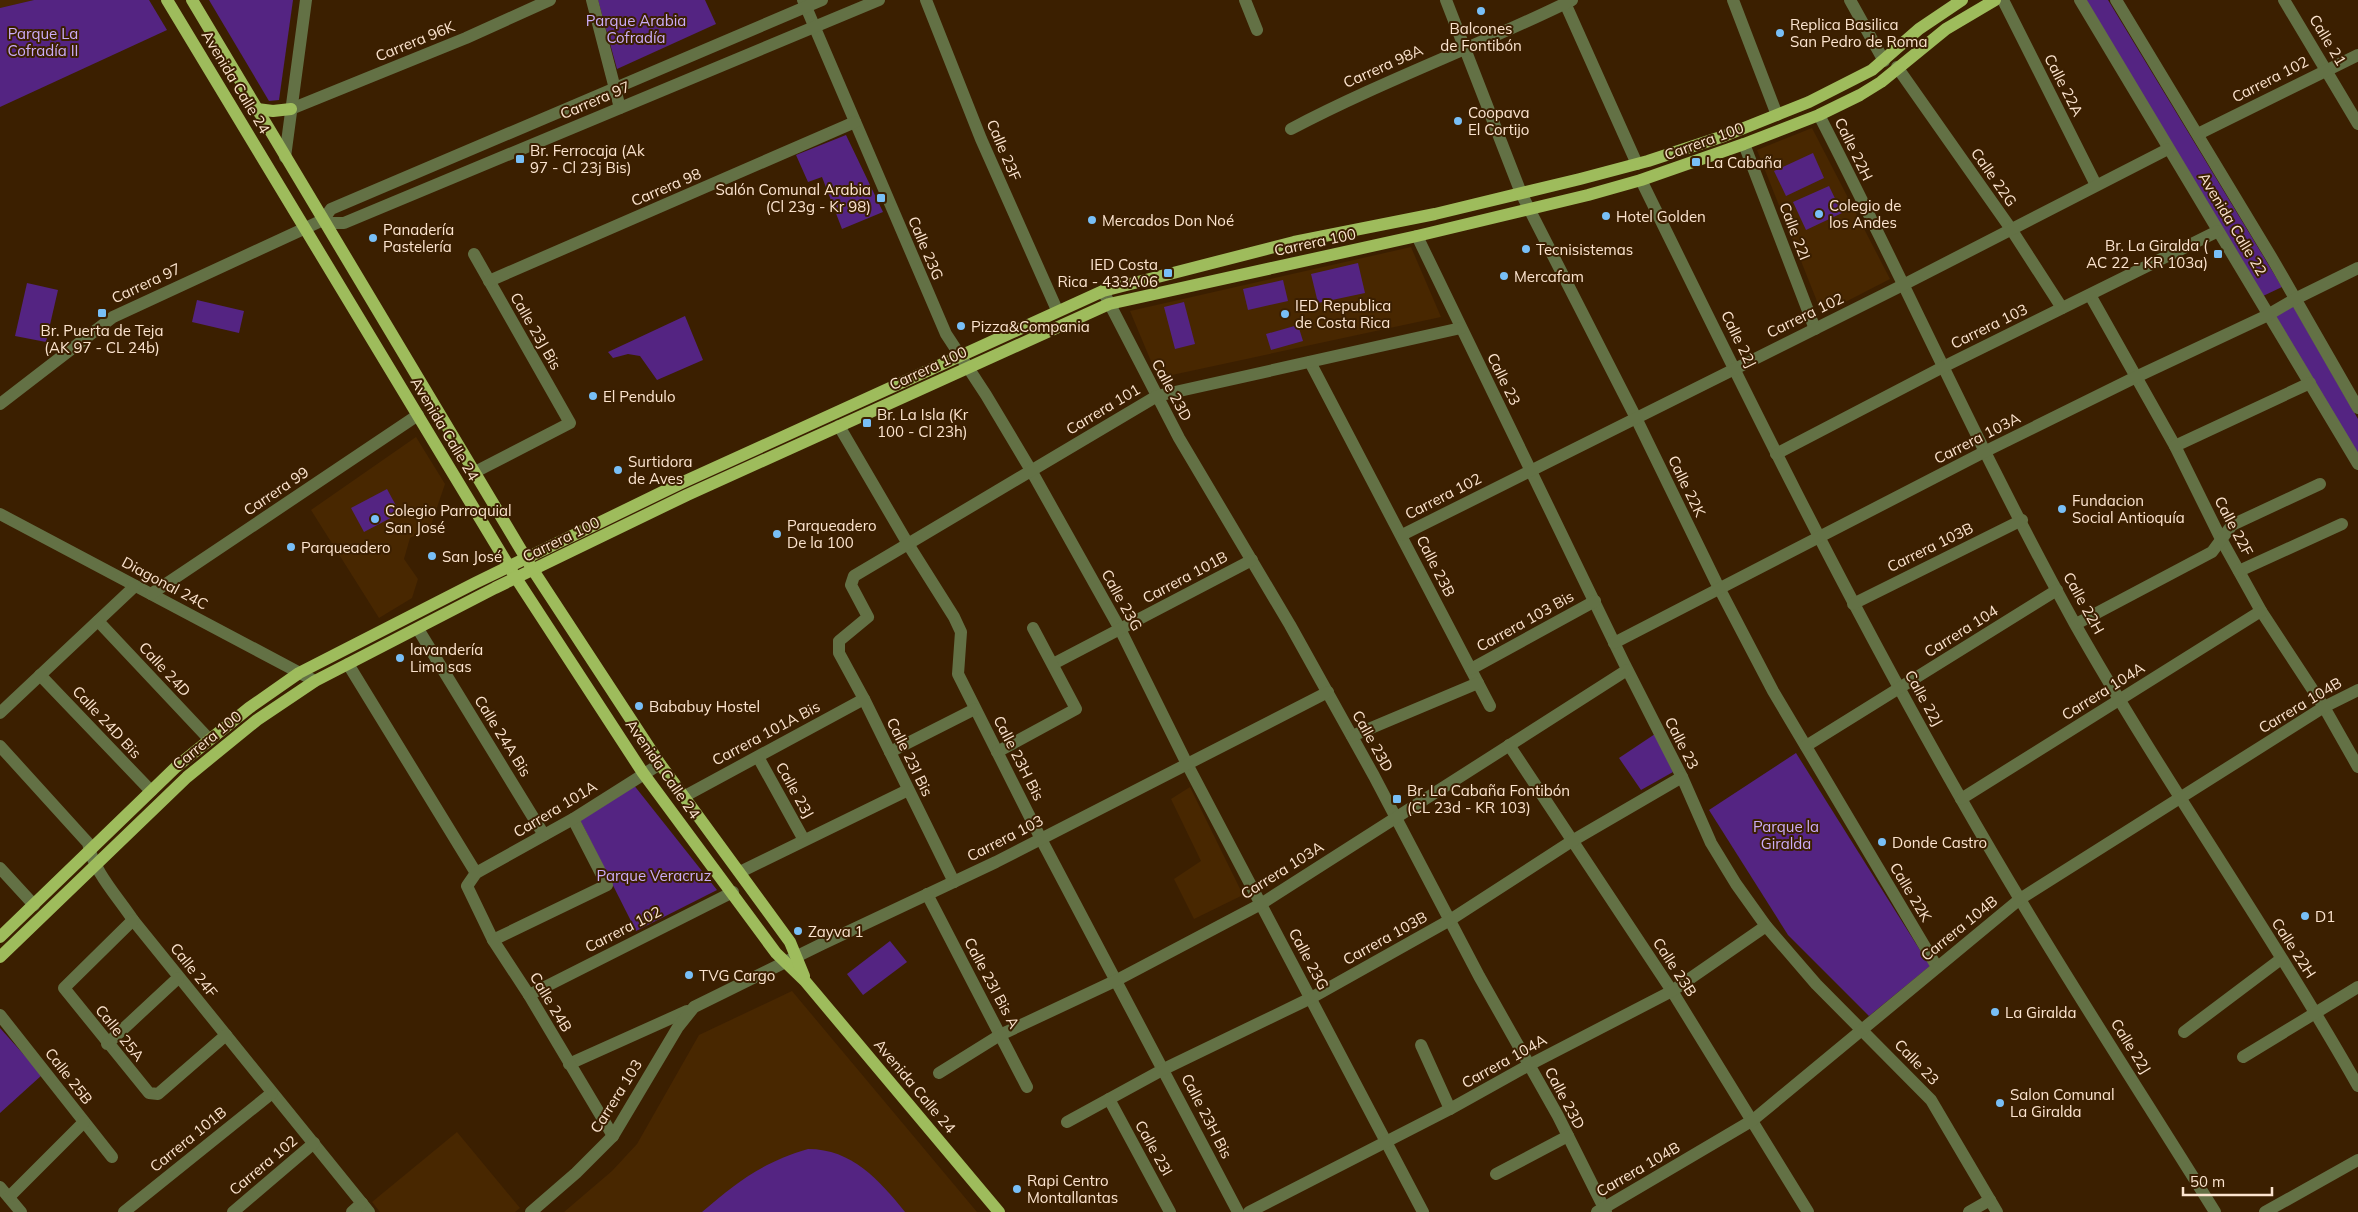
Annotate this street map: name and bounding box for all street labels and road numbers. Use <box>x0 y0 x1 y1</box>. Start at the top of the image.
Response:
street label: Calle 21 <box>2305 11 2351 69</box>
street label: Carrera 96K <box>373 16 458 65</box>
street label: Avenida Calle 24 <box>198 27 274 137</box>
street label: Carrera 98A <box>1340 40 1426 92</box>
street label: Calle 22A <box>2040 51 2088 119</box>
street label: Carrera 102 <box>2229 52 2311 106</box>
street label: Carrera 97 <box>557 77 633 123</box>
street label: Calle 22H <box>1831 114 1877 184</box>
street label: Calle 23F <box>983 117 1025 183</box>
street label: Carrera 100 <box>1662 118 1746 164</box>
street label: Calle 22G <box>1967 144 2021 210</box>
street label: Carrera 98 <box>628 164 704 210</box>
street label: Avenida Calle 22 <box>2195 169 2271 279</box>
street label: Calle 22I <box>1775 200 1815 262</box>
street label: Calle 23G <box>904 213 948 283</box>
street label: Carrera 100 <box>1272 224 1358 260</box>
street label: Carrera 97 <box>108 259 184 307</box>
street label: Carrera 102 <box>1763 288 1847 342</box>
street label: Calle 23J Bis <box>506 289 566 373</box>
street label: Carrera 103 <box>1947 299 2031 353</box>
street label: Calle 22J <box>1717 307 1761 371</box>
street label: Carrera 100 <box>886 342 970 394</box>
street label: Calle 23 <box>1483 350 1525 408</box>
street label: Calle 23D <box>1148 356 1196 424</box>
street label: Avenida Calle 24 <box>407 374 483 484</box>
street label: Carrera 101 <box>1062 379 1144 439</box>
street label: Carrera 103A <box>1931 408 2023 468</box>
street label: Calle 22K <box>1664 452 1710 520</box>
street label: Carrera 99 <box>240 462 312 520</box>
street label: Carrera 102 <box>1402 469 1484 523</box>
street label: Calle 22F <box>2210 493 2258 559</box>
street label: Carrera 100 <box>519 512 603 566</box>
street label: Carrera 103B <box>1884 518 1976 576</box>
street label: Calle 23B <box>1412 532 1460 600</box>
street label: Carrera 101B <box>1139 547 1231 607</box>
street label: Diagonal 24C <box>119 552 211 614</box>
street label: Calle 23G <box>1097 566 1147 634</box>
street label: Calle 22H <box>2059 569 2109 637</box>
street label: Carrera 103 Bis <box>1473 586 1577 656</box>
street label: Carrera 104 <box>1921 601 2001 661</box>
street label: Calle 24D <box>135 638 195 700</box>
street label: Carrera 104A <box>2058 658 2148 724</box>
street label: Calle 22J <box>1901 667 1947 729</box>
street label: Carrera 104B <box>2255 673 2345 737</box>
street label: Calle 24D Bis <box>68 682 146 762</box>
street label: Calle 24A Bis <box>470 692 536 780</box>
street label: Carrera 101A Bis <box>709 697 823 769</box>
street label: Carrera 100 <box>169 706 245 774</box>
street label: Calle 23D <box>1348 707 1398 775</box>
street label: Calle 23H Bis <box>989 712 1049 804</box>
street label: Calle 23 <box>1661 714 1703 772</box>
street label: Calle 23I Bis <box>883 715 937 799</box>
street label: Avenida Calle 24 <box>622 716 704 822</box>
street label: Calle 23J <box>772 759 818 821</box>
street label: Carrera 101A <box>510 777 600 841</box>
street label: Carrera 103 <box>964 811 1046 865</box>
street label: Carrera 103A <box>1237 837 1327 903</box>
street label: Calle 22K <box>1886 859 1936 925</box>
street label: Carrera 104B <box>1917 891 2001 965</box>
street label: Carrera 102 <box>582 902 664 956</box>
street label: Carrera 103B <box>1340 907 1430 969</box>
street label: Calle 22H <box>2268 914 2320 982</box>
street label: Calle 23G <box>1285 925 1333 993</box>
street label: Calle 23I Bis A <box>960 934 1024 1032</box>
street label: Calle 23B <box>1649 934 1701 1000</box>
street label: Calle 24F <box>166 939 222 1001</box>
street label: Calle 24B <box>526 969 576 1035</box>
street label: Calle 25A <box>91 1001 149 1065</box>
street label: Calle 22J <box>2107 1015 2155 1077</box>
street label: Carrera 104A <box>1458 1030 1550 1092</box>
street label: Avenida Calle 24 <box>870 1035 960 1137</box>
street label: Calle 23 <box>1891 1035 1943 1089</box>
street label: Calle 25B <box>41 1044 97 1108</box>
street label: Carrera 103 <box>586 1056 646 1136</box>
street label: Calle 23D <box>1541 1064 1589 1132</box>
street label: Calle 23H Bis <box>1177 1070 1237 1162</box>
street label: Carrera 101B <box>146 1102 230 1176</box>
street label: Calle 23I <box>1131 1117 1177 1179</box>
street label: Carrera 102 <box>225 1131 301 1199</box>
street label: Carrera 104B <box>1593 1137 1683 1201</box>

